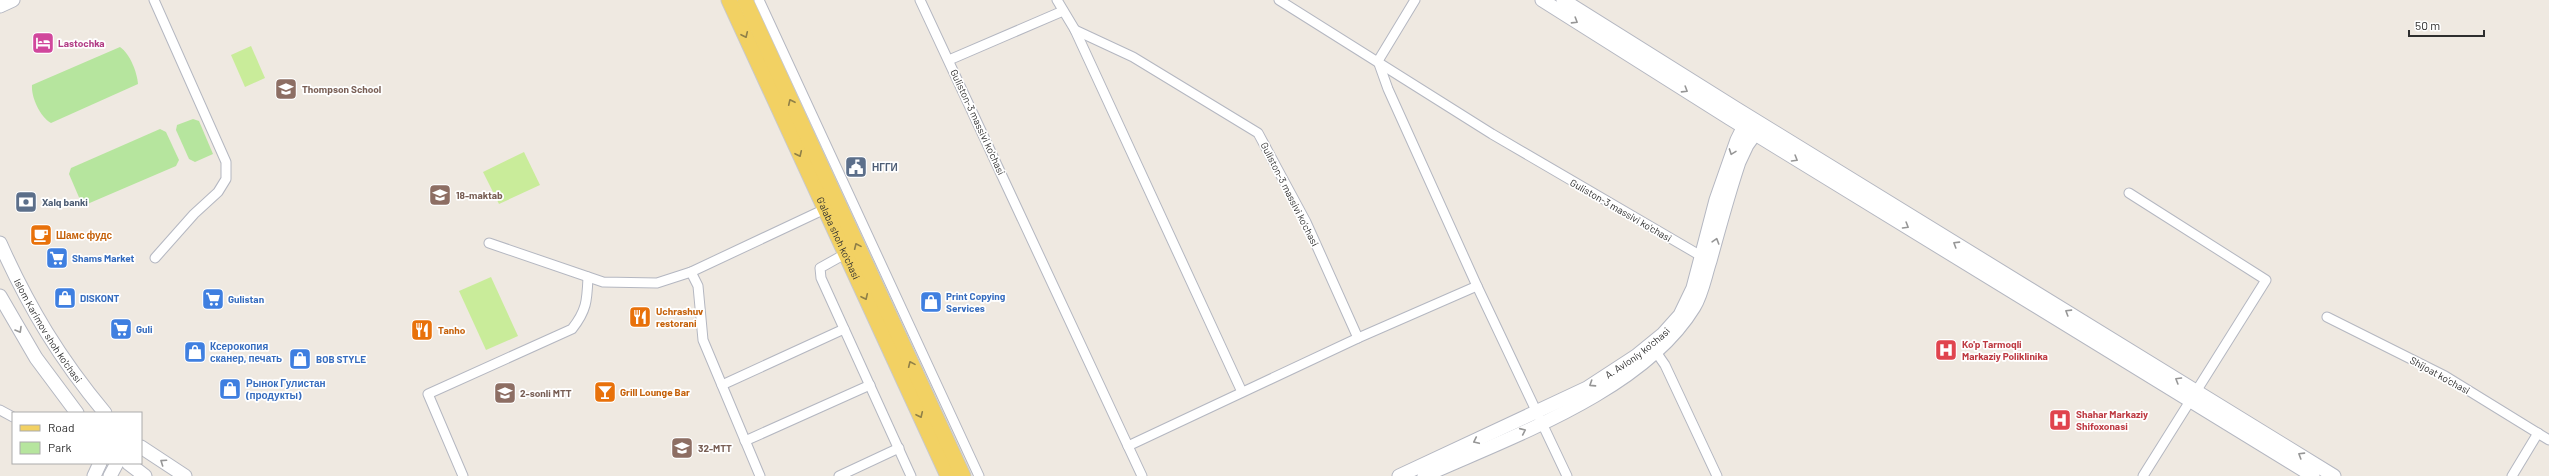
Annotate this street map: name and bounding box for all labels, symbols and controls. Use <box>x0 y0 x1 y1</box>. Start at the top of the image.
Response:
scale bar <box>2409 12 2484 38</box>
one-way arrow <box>1571 16 1578 24</box>
text: 50 m <box>2415 18 2440 32</box>
hotel icon: Lastochka <box>30 30 56 56</box>
one-way arrow <box>740 31 748 39</box>
place label: Lastochka <box>58 37 105 49</box>
street label: Guliston-3 massivi ko'chasi <box>948 67 1008 177</box>
school or university icon: Thompson School <box>273 76 299 102</box>
place label: Thompson School <box>302 83 381 95</box>
one-way arrow <box>1681 85 1688 93</box>
one-way arrow <box>788 99 796 106</box>
street label: Guliston-3 massivi ko'chasi <box>1258 140 1322 248</box>
one-way arrow <box>1729 148 1737 155</box>
one-way arrow <box>794 149 802 157</box>
public building icon: НГГИ <box>843 154 869 180</box>
one-way arrow <box>1791 154 1798 161</box>
place label: НГГИ <box>872 161 898 173</box>
street label: Guliston-3 massivi ko'chasi <box>1568 176 1674 244</box>
school or university icon: 18-maktab <box>427 182 453 208</box>
bank icon: Xalq banki <box>13 189 39 215</box>
place label: 18-maktab <box>456 189 503 201</box>
street label: G'alaba shoh ko'chasi <box>814 195 863 281</box>
place label: Xalq banki <box>42 196 88 208</box>
cafe icon: Шамс фудс <box>28 222 54 248</box>
one-way arrow <box>1902 222 1909 229</box>
place label: Шамс фудс <box>56 229 113 241</box>
one-way arrow <box>1711 238 1720 245</box>
one-way arrow <box>1953 242 1960 249</box>
one-way arrow <box>854 243 862 250</box>
supermarket icon: Shams Market <box>44 245 70 271</box>
place label: Shams Market <box>72 252 135 264</box>
street label: Islom Karimov shoh ko'chasi <box>12 276 85 385</box>
shop icon: DISKONT <box>52 285 78 311</box>
supermarket icon: Gulistan <box>200 286 226 312</box>
shop icon: Print Copying Services <box>918 289 944 315</box>
place label: Print Copying Services <box>946 290 1006 314</box>
place label: DISKONT <box>80 292 120 304</box>
place label: Gulistan <box>228 293 264 305</box>
one-way arrow <box>860 293 868 301</box>
restaurant icon: Uchrashuv restorani <box>627 304 653 330</box>
place label: Uchrashuv restorani <box>656 305 703 329</box>
one-way arrow <box>2065 309 2072 317</box>
supermarket icon: Guli <box>108 316 134 342</box>
restaurant icon: Tanho <box>409 317 435 343</box>
place label: Guli <box>136 323 153 335</box>
place label: Tanho <box>438 324 466 336</box>
one-way arrow <box>15 325 22 333</box>
street label: A. Avloniy ko'chasi <box>1603 325 1672 381</box>
hospital icon: Ko'p Tarmoqli Markaziy Poliklinika <box>1933 337 1959 363</box>
place label: Ko'p Tarmoqli Markaziy Poliklinika <box>1962 338 2048 362</box>
shop icon: Ксерокопия сканер, печать <box>182 339 208 365</box>
place label: Ксерокопия сканер, печать <box>210 340 282 364</box>
shop icon: BOB STYLE <box>287 346 313 372</box>
place label: BOB STYLE <box>316 353 366 365</box>
street label: Shijoat ko'chasi <box>2408 354 2472 396</box>
one-way arrow <box>908 361 916 369</box>
shop icon: Рынок Гулистан (продукты) <box>217 376 243 402</box>
place label: Рынок Гулистан (продукты) <box>245 377 326 401</box>
one-way arrow <box>2175 377 2182 385</box>
bar icon: Grill Lounge Bar <box>592 379 618 405</box>
school or university icon: 2-sonli MTT <box>492 380 518 406</box>
one-way arrow <box>1590 380 1597 387</box>
place label: Grill Lounge Bar <box>620 386 690 398</box>
place label: 2-sonli MTT <box>520 387 572 399</box>
hospital icon: Shahar Markaziy Shifoxonasi <box>2047 407 2073 433</box>
place label: Shahar Markaziy Shifoxonasi <box>2076 408 2148 432</box>
one-way arrow <box>915 411 923 419</box>
legend <box>12 412 142 464</box>
text: Road <box>48 420 75 434</box>
one-way arrow <box>1519 428 1526 436</box>
school or university icon: 32-MTT <box>669 435 695 461</box>
one-way arrow <box>1472 436 1480 444</box>
text: Park <box>48 440 72 454</box>
place label: 32-MTT <box>698 442 732 454</box>
one-way arrow <box>2298 453 2305 460</box>
one-way arrow <box>160 459 167 466</box>

